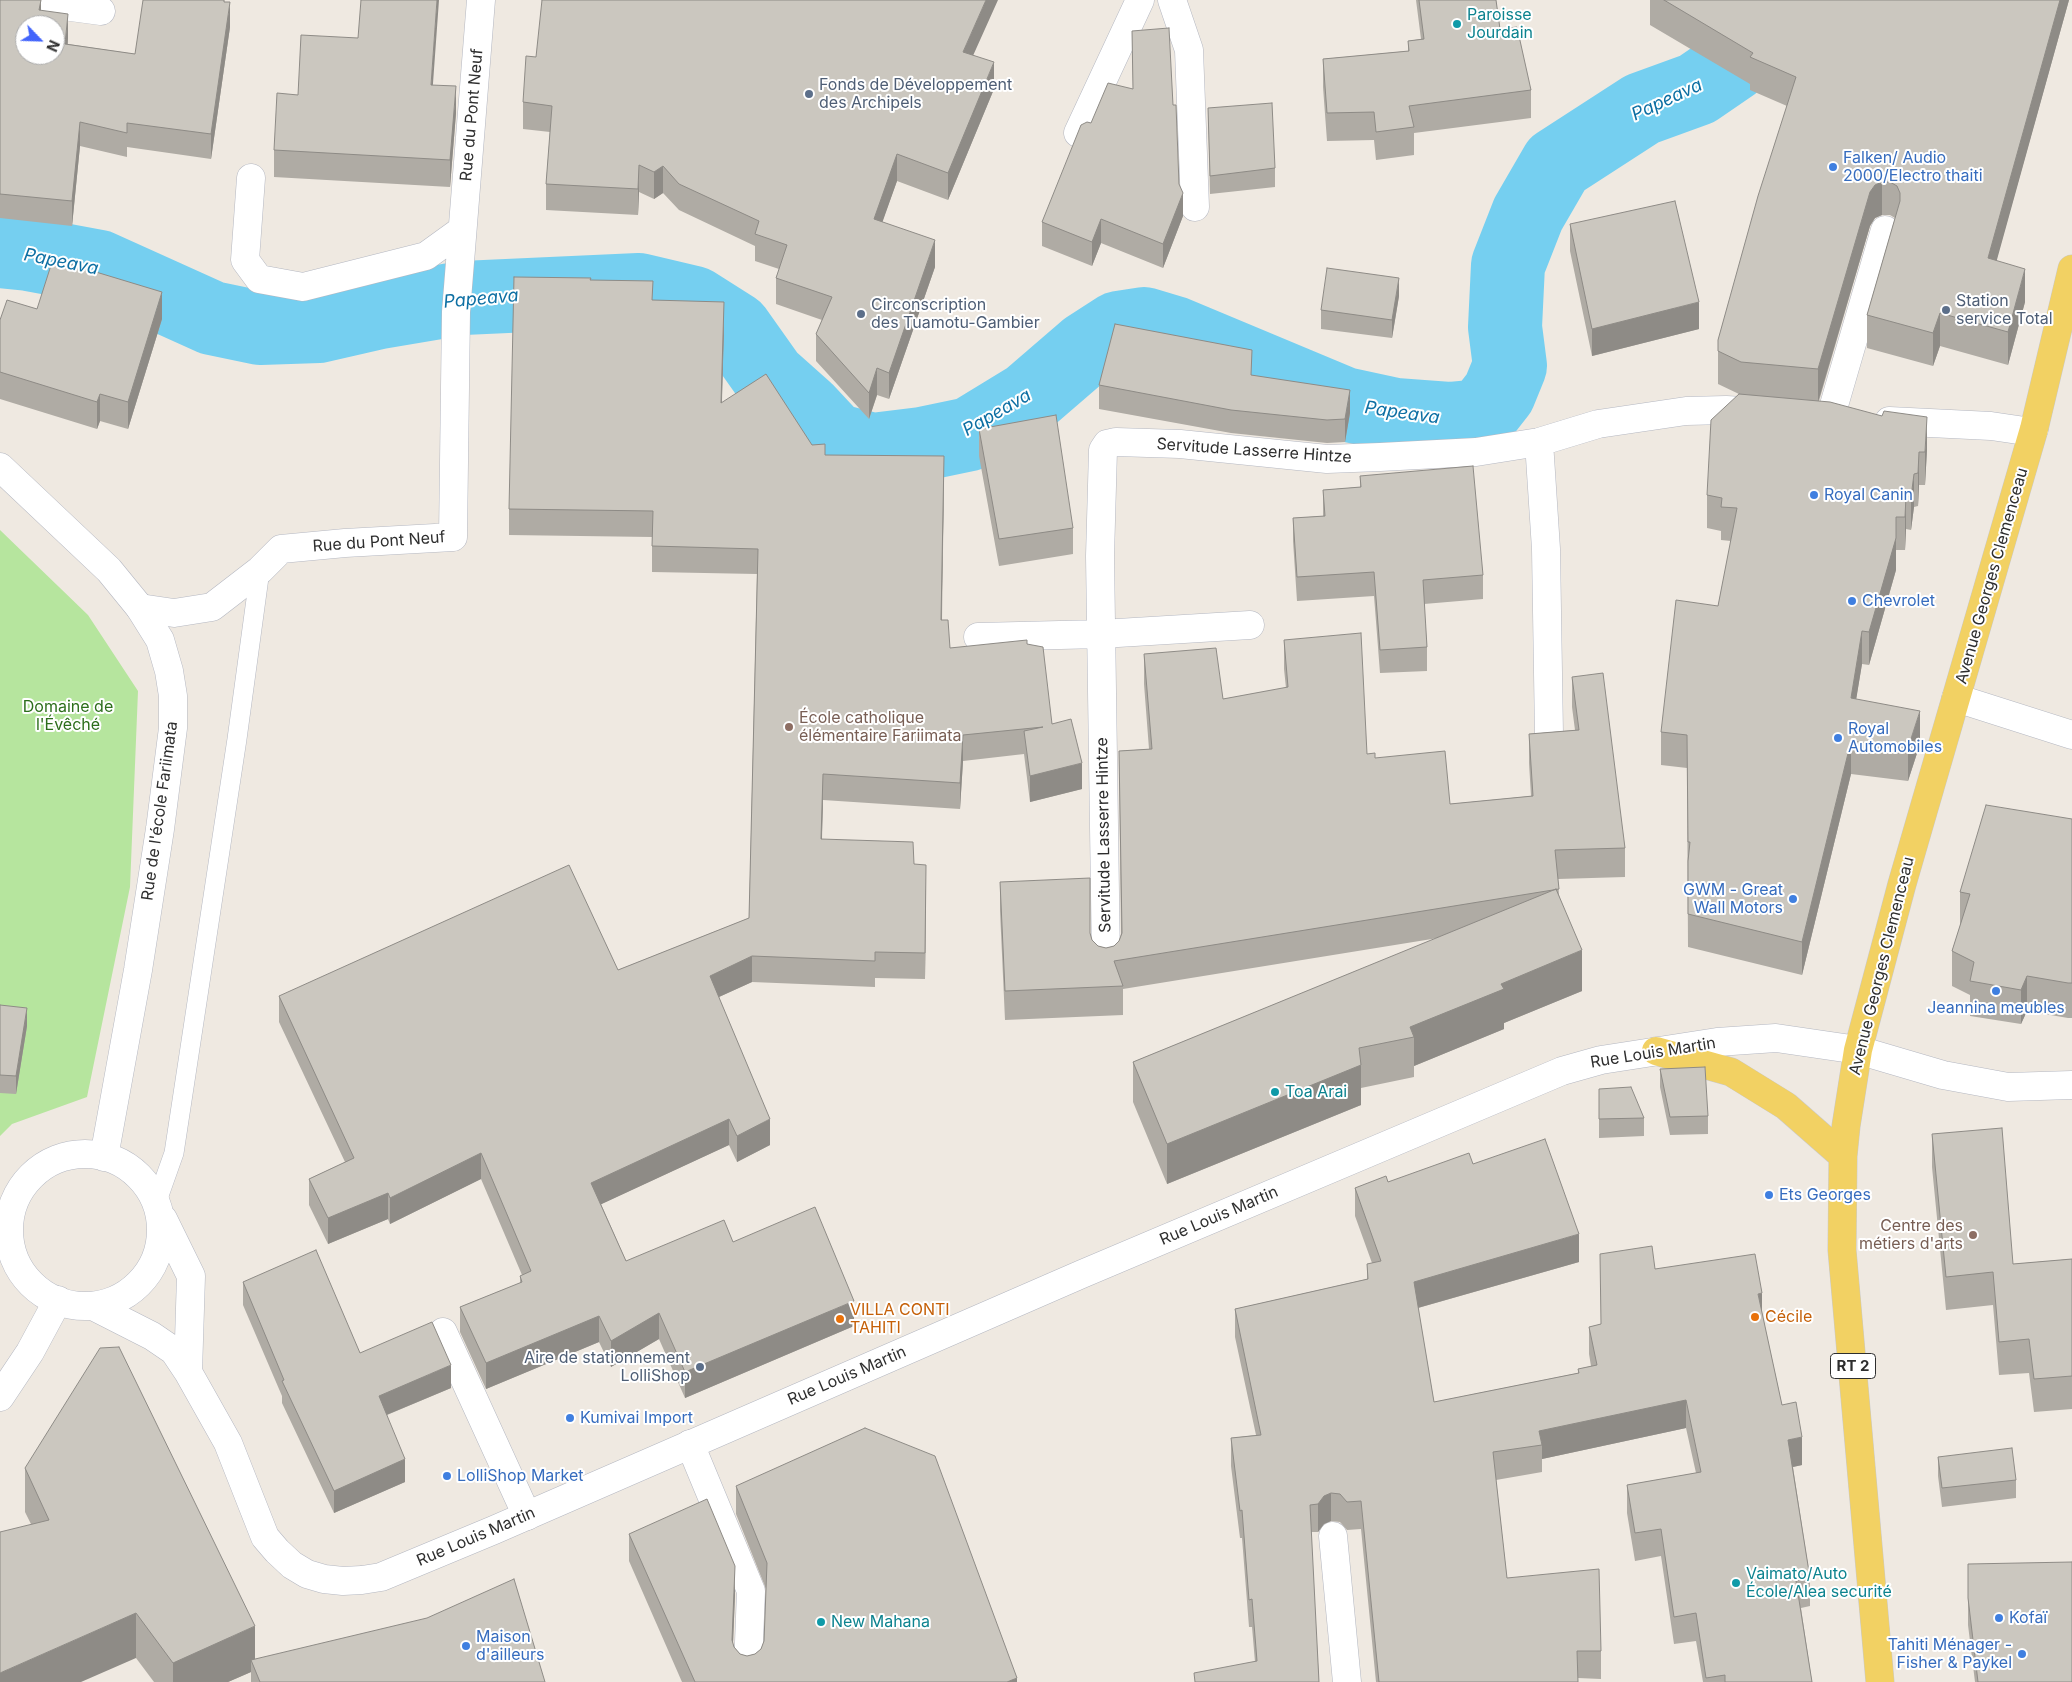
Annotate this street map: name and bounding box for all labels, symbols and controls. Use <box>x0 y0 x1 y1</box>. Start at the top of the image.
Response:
place label: Paroisse Jourdain <box>1467 5 1533 43</box>
north arrow <box>15 15 65 65</box>
marker: Paroisse Jourdain <box>1451 18 1463 30</box>
text: N <box>43 38 63 54</box>
street label: Rue du Pont Neuf <box>457 48 487 182</box>
water label: Papeava <box>1628 74 1706 126</box>
place label: Fonds de Développement des Archipels <box>819 75 1012 113</box>
marker: Fonds de Développement des Archipels <box>803 88 815 100</box>
place label: Falken/ Audio 2000/Electro thaiti <box>1843 148 1983 186</box>
marker: Falken/ Audio 2000/Electro thaiti <box>1827 161 1839 173</box>
water label: Papeava <box>22 244 100 280</box>
water label: Papeava <box>442 285 520 313</box>
place label: Station service Total <box>1956 291 2053 329</box>
place label: Circonscription des Tuamotu-Gambier <box>871 295 1040 333</box>
marker: Station service Total <box>1940 304 1952 316</box>
marker: Circonscription des Tuamotu-Gambier <box>855 308 867 320</box>
water label: Papeava <box>959 385 1035 441</box>
water label: Papeava <box>1363 397 1441 429</box>
street label: Servitude Lasserre Hintze <box>1156 435 1352 467</box>
street label: Avenue Georges Clemenceau <box>1952 466 2032 686</box>
place label: Royal Canin <box>1824 485 1913 505</box>
marker: Royal Canin <box>1808 489 1820 501</box>
street label: Rue du Pont Neuf <box>312 528 446 556</box>
place label: Chevrolet <box>1862 591 1935 611</box>
marker: Chevrolet <box>1846 595 1858 607</box>
park label: Domaine de l'Évêché <box>23 697 113 735</box>
place label: École catholique élémentaire Fariimata <box>799 708 961 746</box>
place label: Royal Automobiles <box>1848 719 1942 757</box>
street label: Rue de l'école Fariimata <box>138 720 182 902</box>
marker: École catholique élémentaire Fariimata <box>783 721 795 733</box>
marker: Royal Automobiles <box>1832 732 1844 744</box>
street label: Servitude Lasserre Hintze <box>1093 737 1115 933</box>
street label: Avenue Georges Clemenceau <box>1846 855 1918 1077</box>
place label: GWM - Great Wall Motors <box>1683 880 1783 918</box>
marker: GWM - Great Wall Motors <box>1787 893 1799 905</box>
marker: Jeannina meubles <box>1990 985 2002 997</box>
place label: Jeannina meubles <box>1927 998 2065 1018</box>
street label: Rue Louis Martin <box>1589 1034 1717 1072</box>
place label: Toa Arai <box>1285 1082 1347 1102</box>
marker: Toa Arai <box>1269 1086 1281 1098</box>
street label: Rue Louis Martin <box>1157 1182 1281 1250</box>
place label: Ets Georges <box>1779 1185 1871 1205</box>
marker: Ets Georges <box>1763 1189 1775 1201</box>
place label: Centre des métiers d'arts <box>1859 1216 1963 1254</box>
marker: Centre des métiers d'arts <box>1967 1229 1979 1241</box>
place label: VILLA CONTI TAHITI <box>850 1300 950 1338</box>
place label: Cécile <box>1765 1307 1812 1327</box>
marker: Cécile <box>1749 1311 1761 1323</box>
marker: VILLA CONTI TAHITI <box>834 1313 846 1325</box>
street label: Rue Louis Martin <box>785 1342 909 1410</box>
place label: Aire de stationnement LolliShop <box>524 1348 690 1386</box>
road number: RT 2 <box>1830 1354 1876 1378</box>
marker: Aire de stationnement LolliShop <box>694 1361 706 1373</box>
place label: Kumivai Import <box>580 1408 693 1428</box>
marker: Kumivai Import <box>564 1412 576 1424</box>
place label: LolliShop Market <box>457 1466 584 1486</box>
marker: LolliShop Market <box>441 1470 453 1482</box>
street label: Rue Louis Martin <box>414 1503 538 1571</box>
place label: Vaimato/Auto École/Alea securité <box>1746 1564 1892 1602</box>
marker: Vaimato/Auto École/Alea securité <box>1730 1577 1742 1589</box>
place label: Kofaï <box>2009 1608 2047 1628</box>
place label: New Mahana <box>831 1612 930 1632</box>
marker: Kofaï <box>1993 1612 2005 1624</box>
marker: New Mahana <box>815 1616 827 1628</box>
place label: Maison d'ailleurs <box>476 1627 544 1665</box>
place label: Tahiti Ménager - Fisher & Paykel <box>1888 1635 2012 1673</box>
marker: Maison d'ailleurs <box>460 1640 472 1652</box>
marker: Tahiti Ménager - Fisher & Paykel <box>2016 1648 2028 1660</box>

